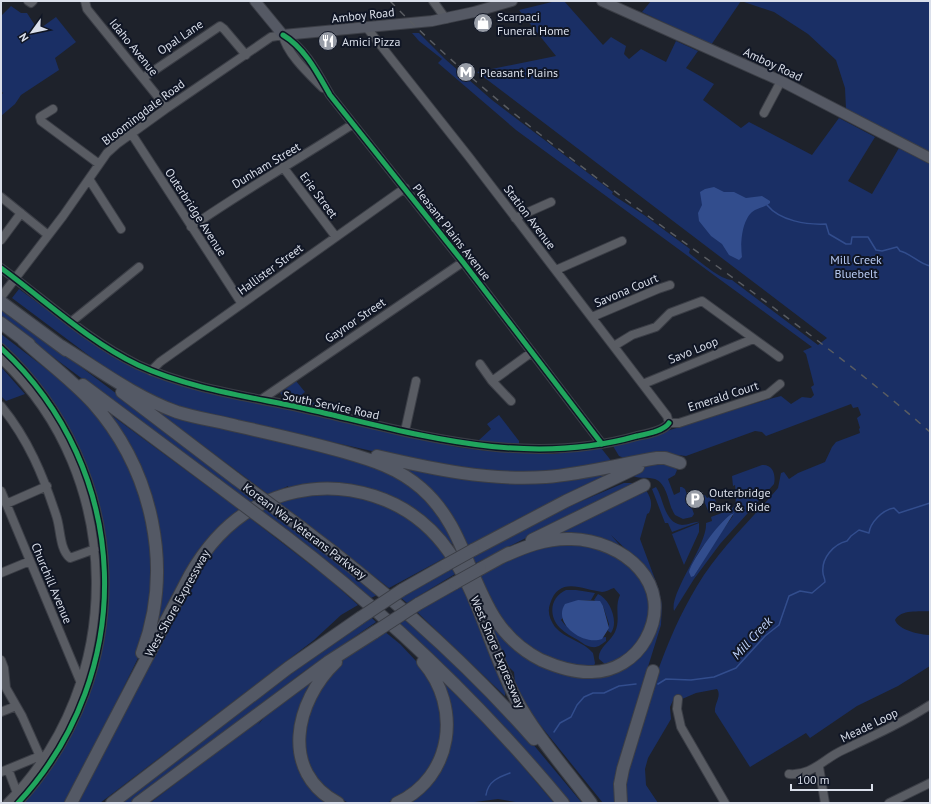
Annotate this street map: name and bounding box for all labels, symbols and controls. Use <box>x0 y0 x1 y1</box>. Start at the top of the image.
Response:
street label: Amboy Road <box>331 4 395 26</box>
place label: Scarpaci Funeral Home <box>497 9 569 38</box>
north arrow <box>12 12 52 52</box>
shop icon: Scarpaci Funeral Home <box>472 12 494 34</box>
street label: Idaho Avenue <box>106 15 162 79</box>
street label: Opal Lane <box>154 16 206 58</box>
restaurant icon: Amici Pizza <box>317 30 339 52</box>
text: N <box>16 31 31 44</box>
place label: Amici Pizza <box>342 34 400 49</box>
street label: Amboy Road <box>741 44 805 84</box>
metro station icon: Pleasant Plains <box>455 61 477 83</box>
place label: Pleasant Plains <box>480 65 558 80</box>
street label: Bloomingdale Road <box>99 76 187 148</box>
street label: Dunham Street <box>229 139 303 191</box>
street label: Outerbridge Avenue <box>162 165 230 259</box>
street label: Erie Street <box>297 169 341 221</box>
street label: Pleasant Plains Avenue <box>410 181 494 283</box>
street label: Station Avenue <box>501 182 559 252</box>
street label: Hallister Street <box>234 240 306 298</box>
park label: Mill Creek Bluebelt <box>830 252 882 281</box>
street label: Savona Court <box>592 270 660 310</box>
street label: Gaynor Street <box>322 294 388 346</box>
street label: Savo Loop <box>666 333 720 367</box>
street label: Emerald Court <box>686 378 760 414</box>
street label: South Service Road <box>281 387 381 423</box>
street label: Korean War Veterans Parkway <box>240 480 370 583</box>
place label: Outerbridge Park & Ride <box>709 485 771 514</box>
parking icon: Outerbridge Park & Ride <box>684 488 706 510</box>
street label: Churchill Avenue <box>28 540 76 626</box>
street label: West Shore Expressway <box>141 546 213 659</box>
street label: West Shore Expressway <box>468 594 529 711</box>
water label: Mill Creek <box>728 612 777 663</box>
street label: Meade Loop <box>838 705 900 745</box>
scale bar <box>791 766 872 792</box>
text: 100 m <box>797 772 830 787</box>

